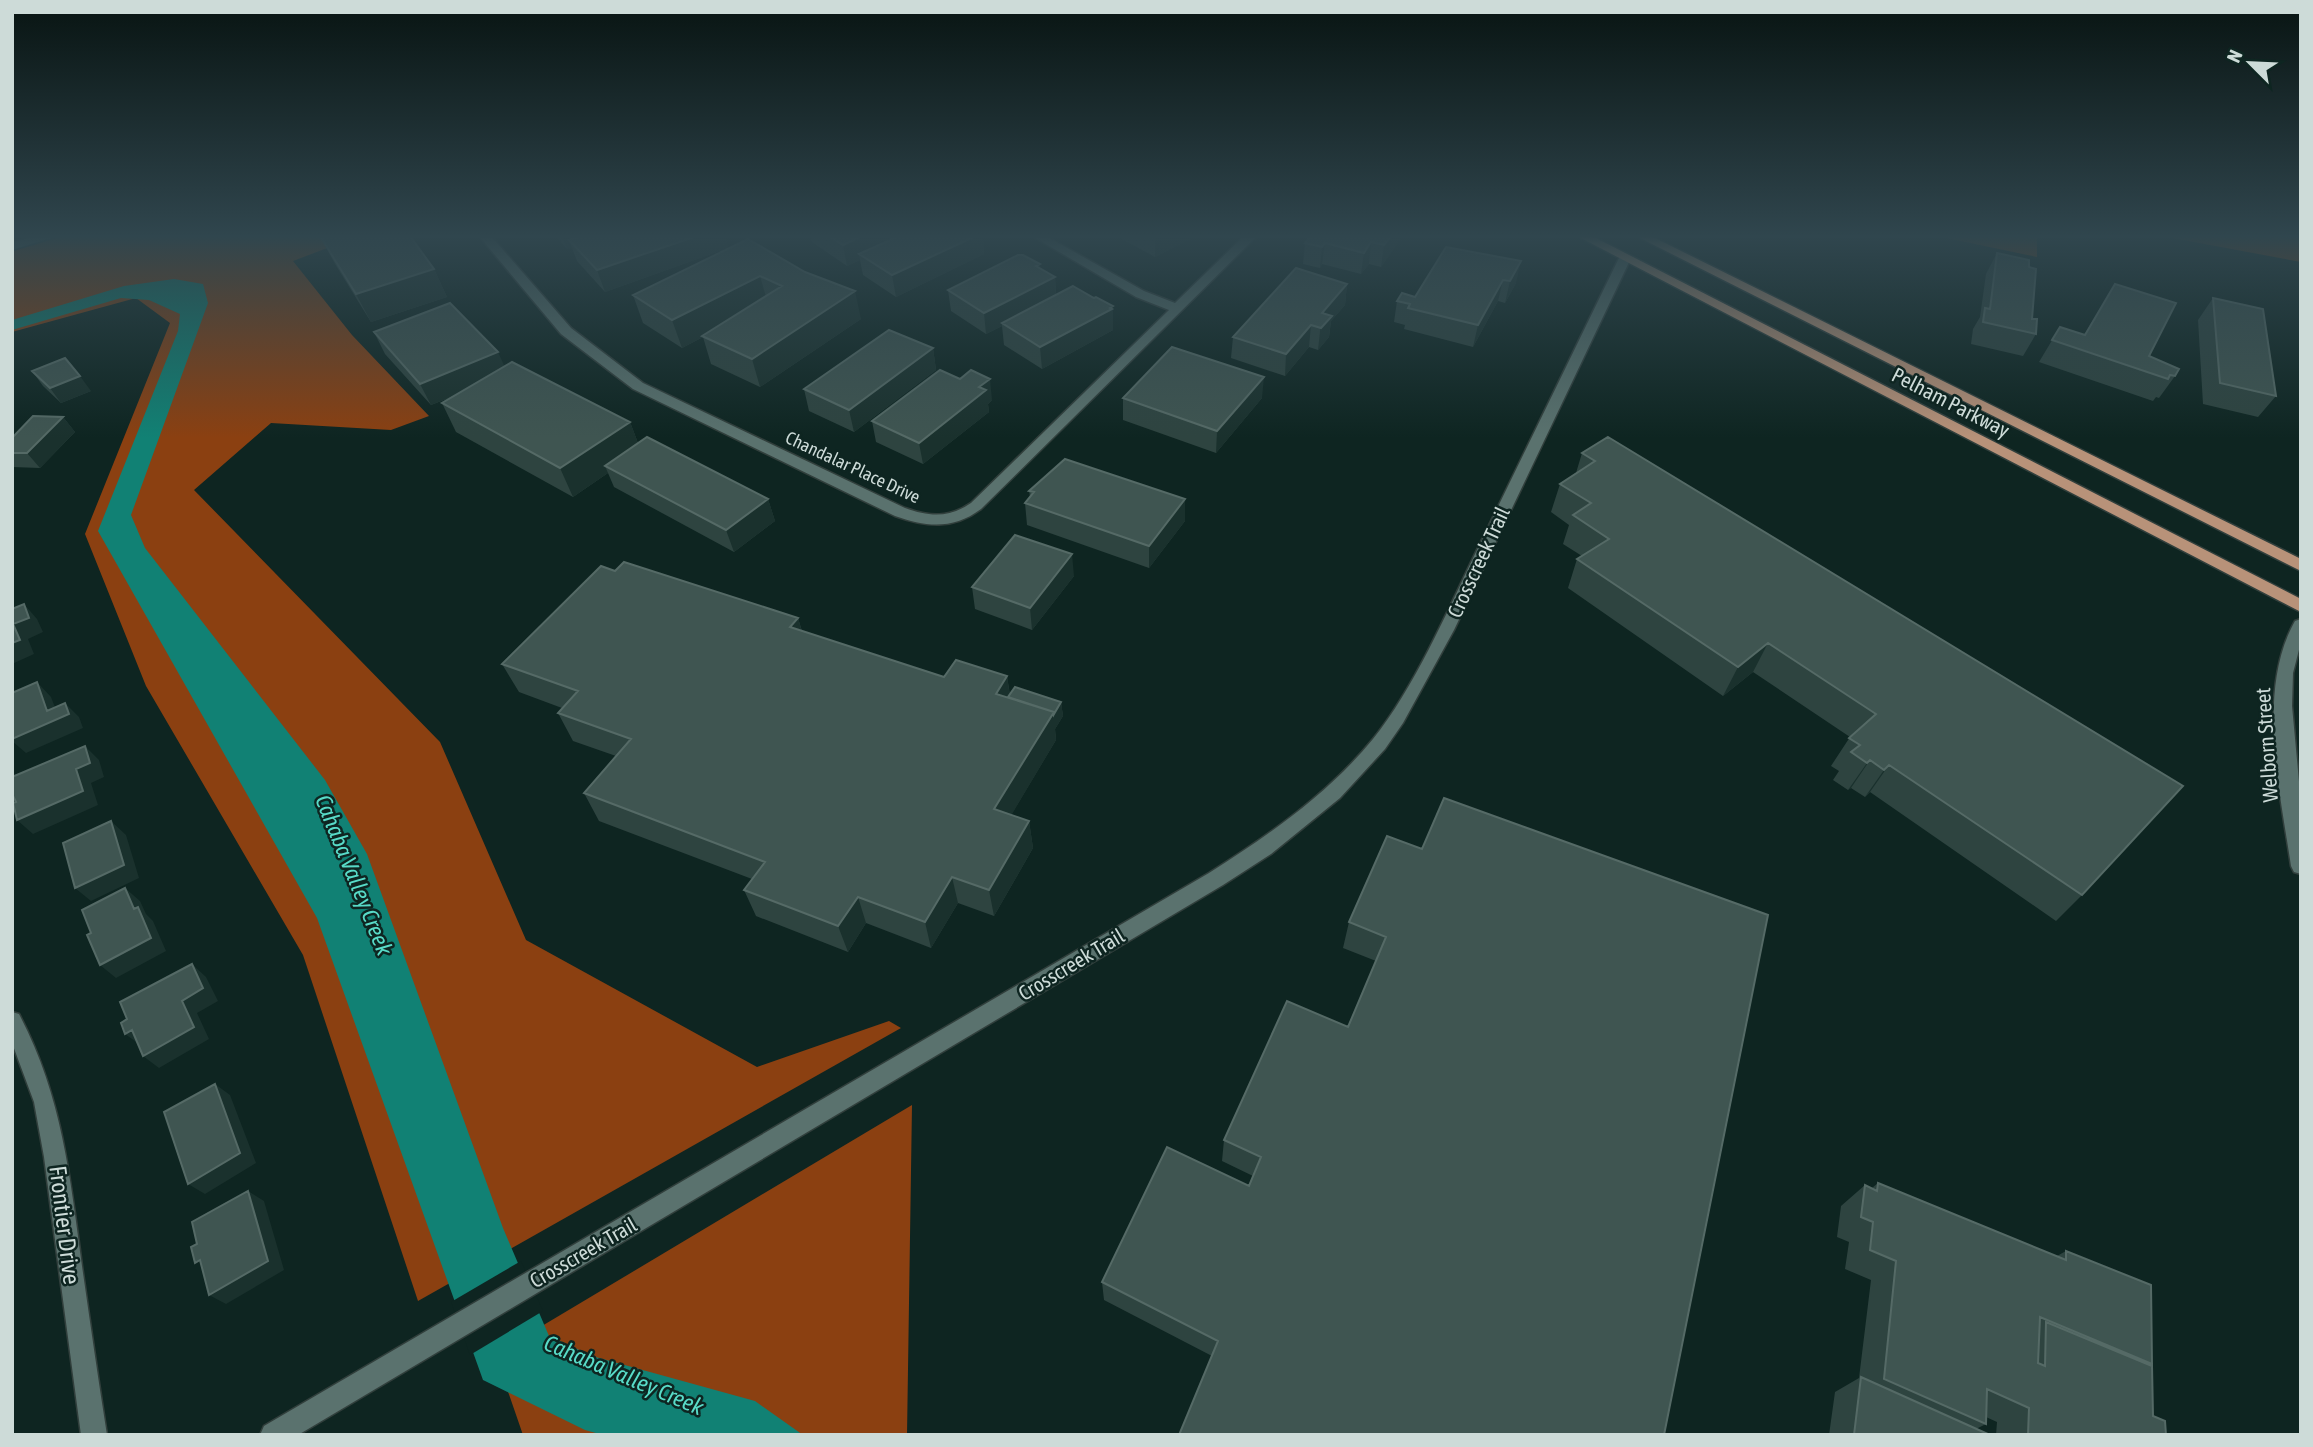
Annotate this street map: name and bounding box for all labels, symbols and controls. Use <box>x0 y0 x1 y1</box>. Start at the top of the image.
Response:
north arrow <box>2215 28 2285 98</box>
text: N <box>2222 46 2247 66</box>
street label: Pelham Parkway <box>1888 362 2014 442</box>
street label: Chandalar Place Drive <box>782 427 924 507</box>
street label: Crosscreek Trail <box>1442 502 1514 621</box>
street label: Welborn Street <box>2250 687 2282 803</box>
water label: Cahaba Valley Creek <box>310 791 398 960</box>
street label: Crosscreek Trail <box>1014 923 1129 1005</box>
street label: Frontier Drive <box>44 1164 86 1286</box>
street label: Crosscreek Trail <box>525 1212 641 1292</box>
water label: Cahaba Valley Creek <box>540 1330 708 1421</box>

